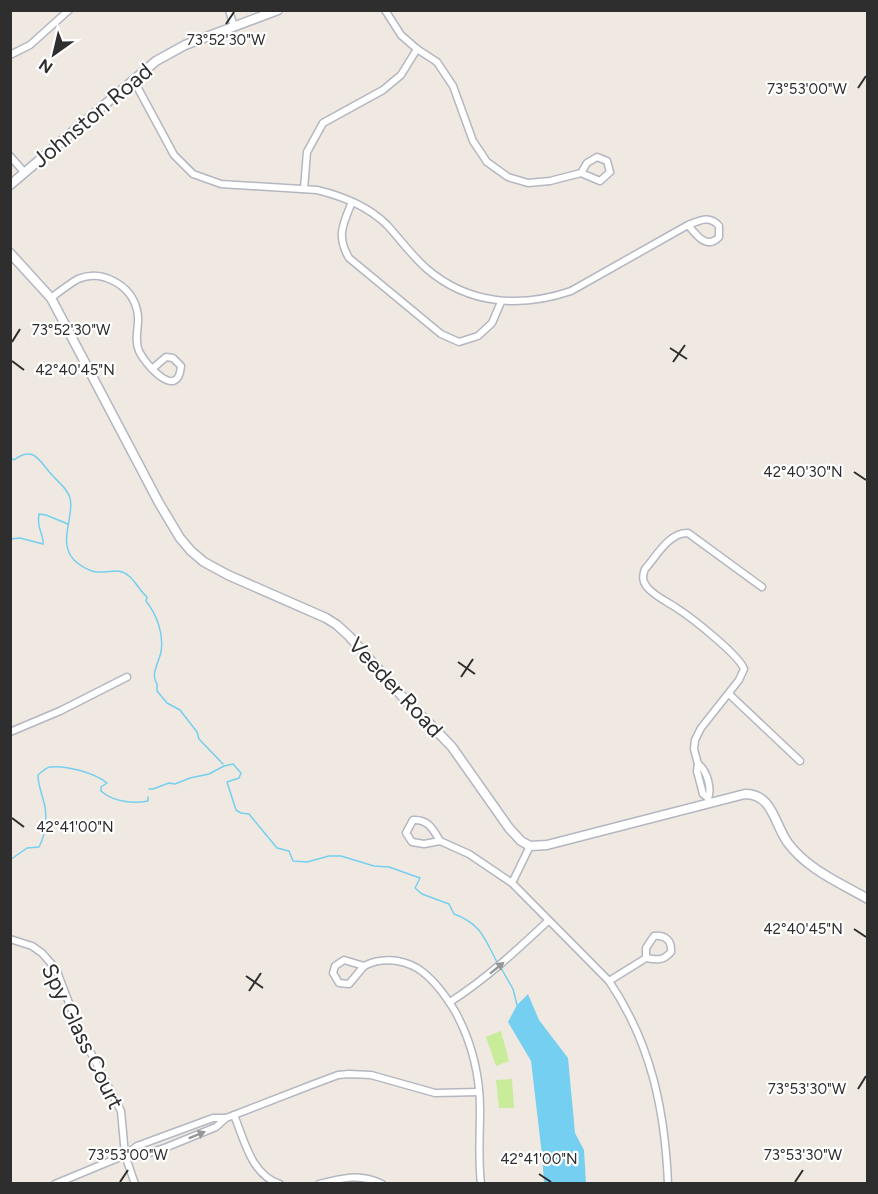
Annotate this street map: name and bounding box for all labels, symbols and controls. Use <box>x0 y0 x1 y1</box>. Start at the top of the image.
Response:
north arrow <box>24 24 84 84</box>
text: 73°52'30"W <box>187 31 266 49</box>
text: N <box>35 55 56 77</box>
street label: Johnston Road <box>27 57 158 173</box>
text: 73°53'00"W <box>767 80 848 98</box>
text: 73°52'30"W <box>32 321 111 339</box>
text: 42°40'45"N <box>35 361 115 379</box>
text: 42°40'30"N <box>763 463 843 481</box>
street label: Veeder Road <box>343 632 449 743</box>
text: 42°41'00"N <box>36 818 114 836</box>
text: 42°40'45"N <box>763 920 843 938</box>
street label: Spy Glass Court <box>36 959 129 1113</box>
one-way arrow <box>489 961 505 974</box>
text: 73°53'30"W <box>768 1080 847 1098</box>
one-way arrow <box>188 1130 206 1139</box>
text: 73°53'00"W <box>88 1146 169 1164</box>
text: 73°53'30"W <box>764 1146 843 1164</box>
text: 42°41'00"N <box>500 1150 578 1168</box>

